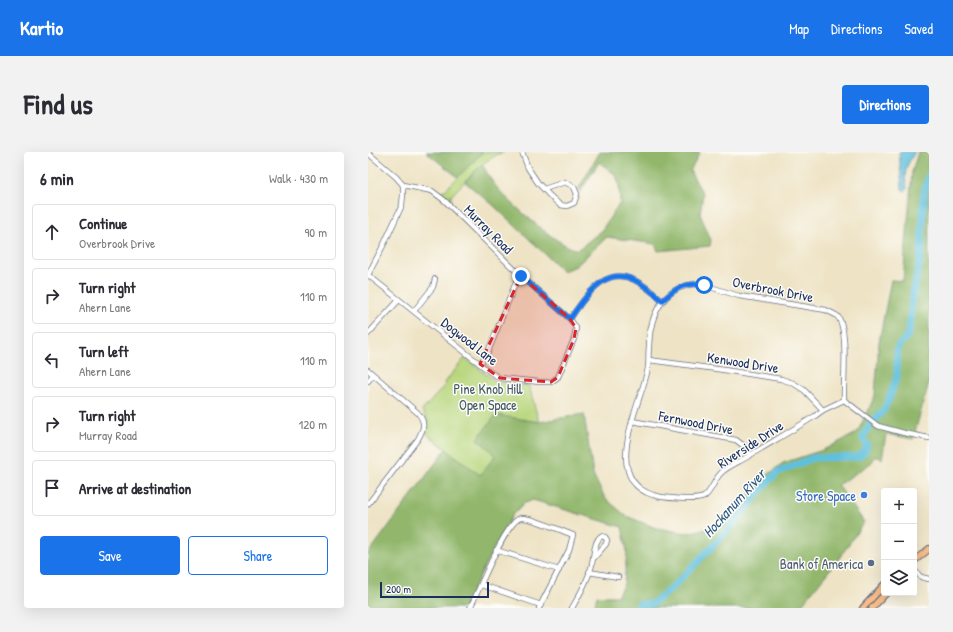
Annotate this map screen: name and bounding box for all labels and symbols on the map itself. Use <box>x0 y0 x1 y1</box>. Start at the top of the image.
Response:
street label: Murray Road <box>460 200 518 259</box>
route end <box>512 267 530 285</box>
street label: Overbrook Drive <box>731 272 816 306</box>
route start <box>695 276 713 294</box>
street label: Dogwood Lane <box>437 313 503 370</box>
street label: Kenwood Drive <box>706 347 780 377</box>
park label: Pine Knob Hill Open Space <box>454 379 523 415</box>
street label: Fernwood Drive <box>656 405 735 439</box>
street label: Riverside Drive <box>713 415 787 472</box>
water label: Hockanum River <box>698 463 772 542</box>
place label: Store Space <box>796 486 856 506</box>
marker: Store Space <box>859 490 869 500</box>
place label: Bank of America <box>780 554 864 573</box>
marker: Bank of America <box>866 558 876 568</box>
scale bar <box>380 580 489 599</box>

